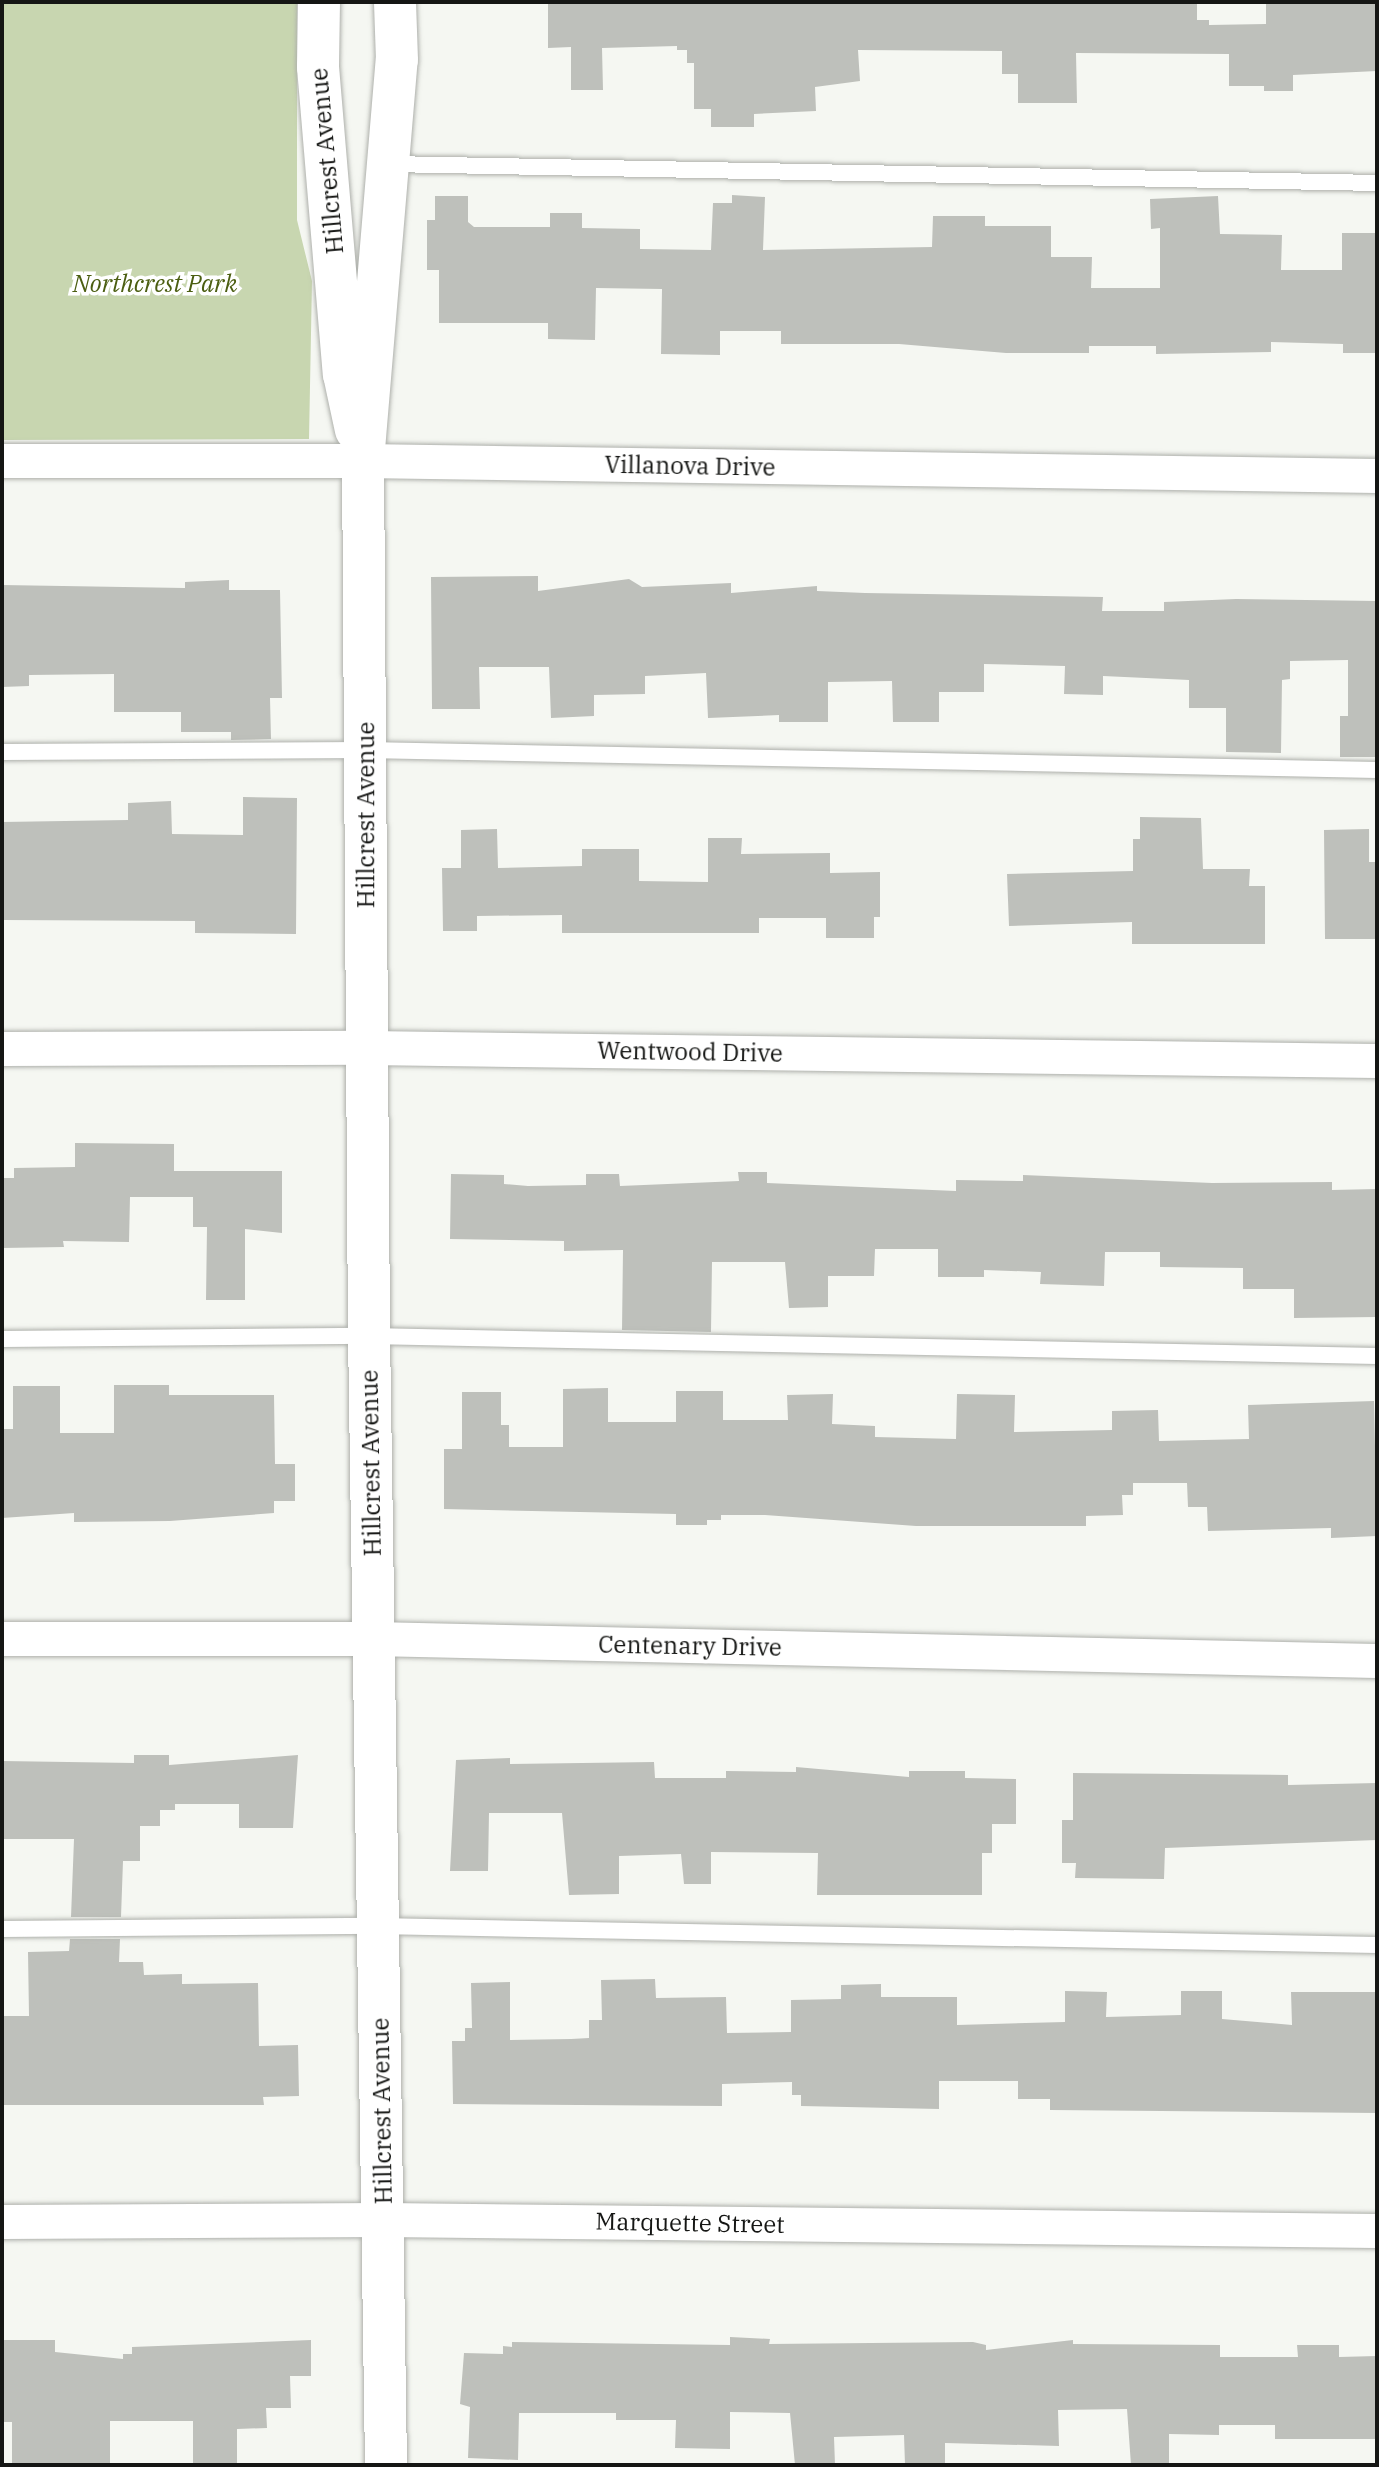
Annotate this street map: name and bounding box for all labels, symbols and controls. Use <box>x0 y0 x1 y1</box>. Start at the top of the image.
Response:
street label: Hillcrest Avenue <box>305 67 349 255</box>
park label: Northcrest Park <box>73 270 237 298</box>
street label: Villanova Drive <box>604 450 776 482</box>
street label: Hillcrest Avenue <box>352 722 380 908</box>
street label: Wentwood Drive <box>597 1036 783 1068</box>
street label: Hillcrest Avenue <box>355 1369 387 1557</box>
street label: Centenary Drive <box>598 1630 782 1662</box>
street label: Hillcrest Avenue <box>366 2017 398 2205</box>
street label: Marquette Street <box>595 2207 785 2239</box>

